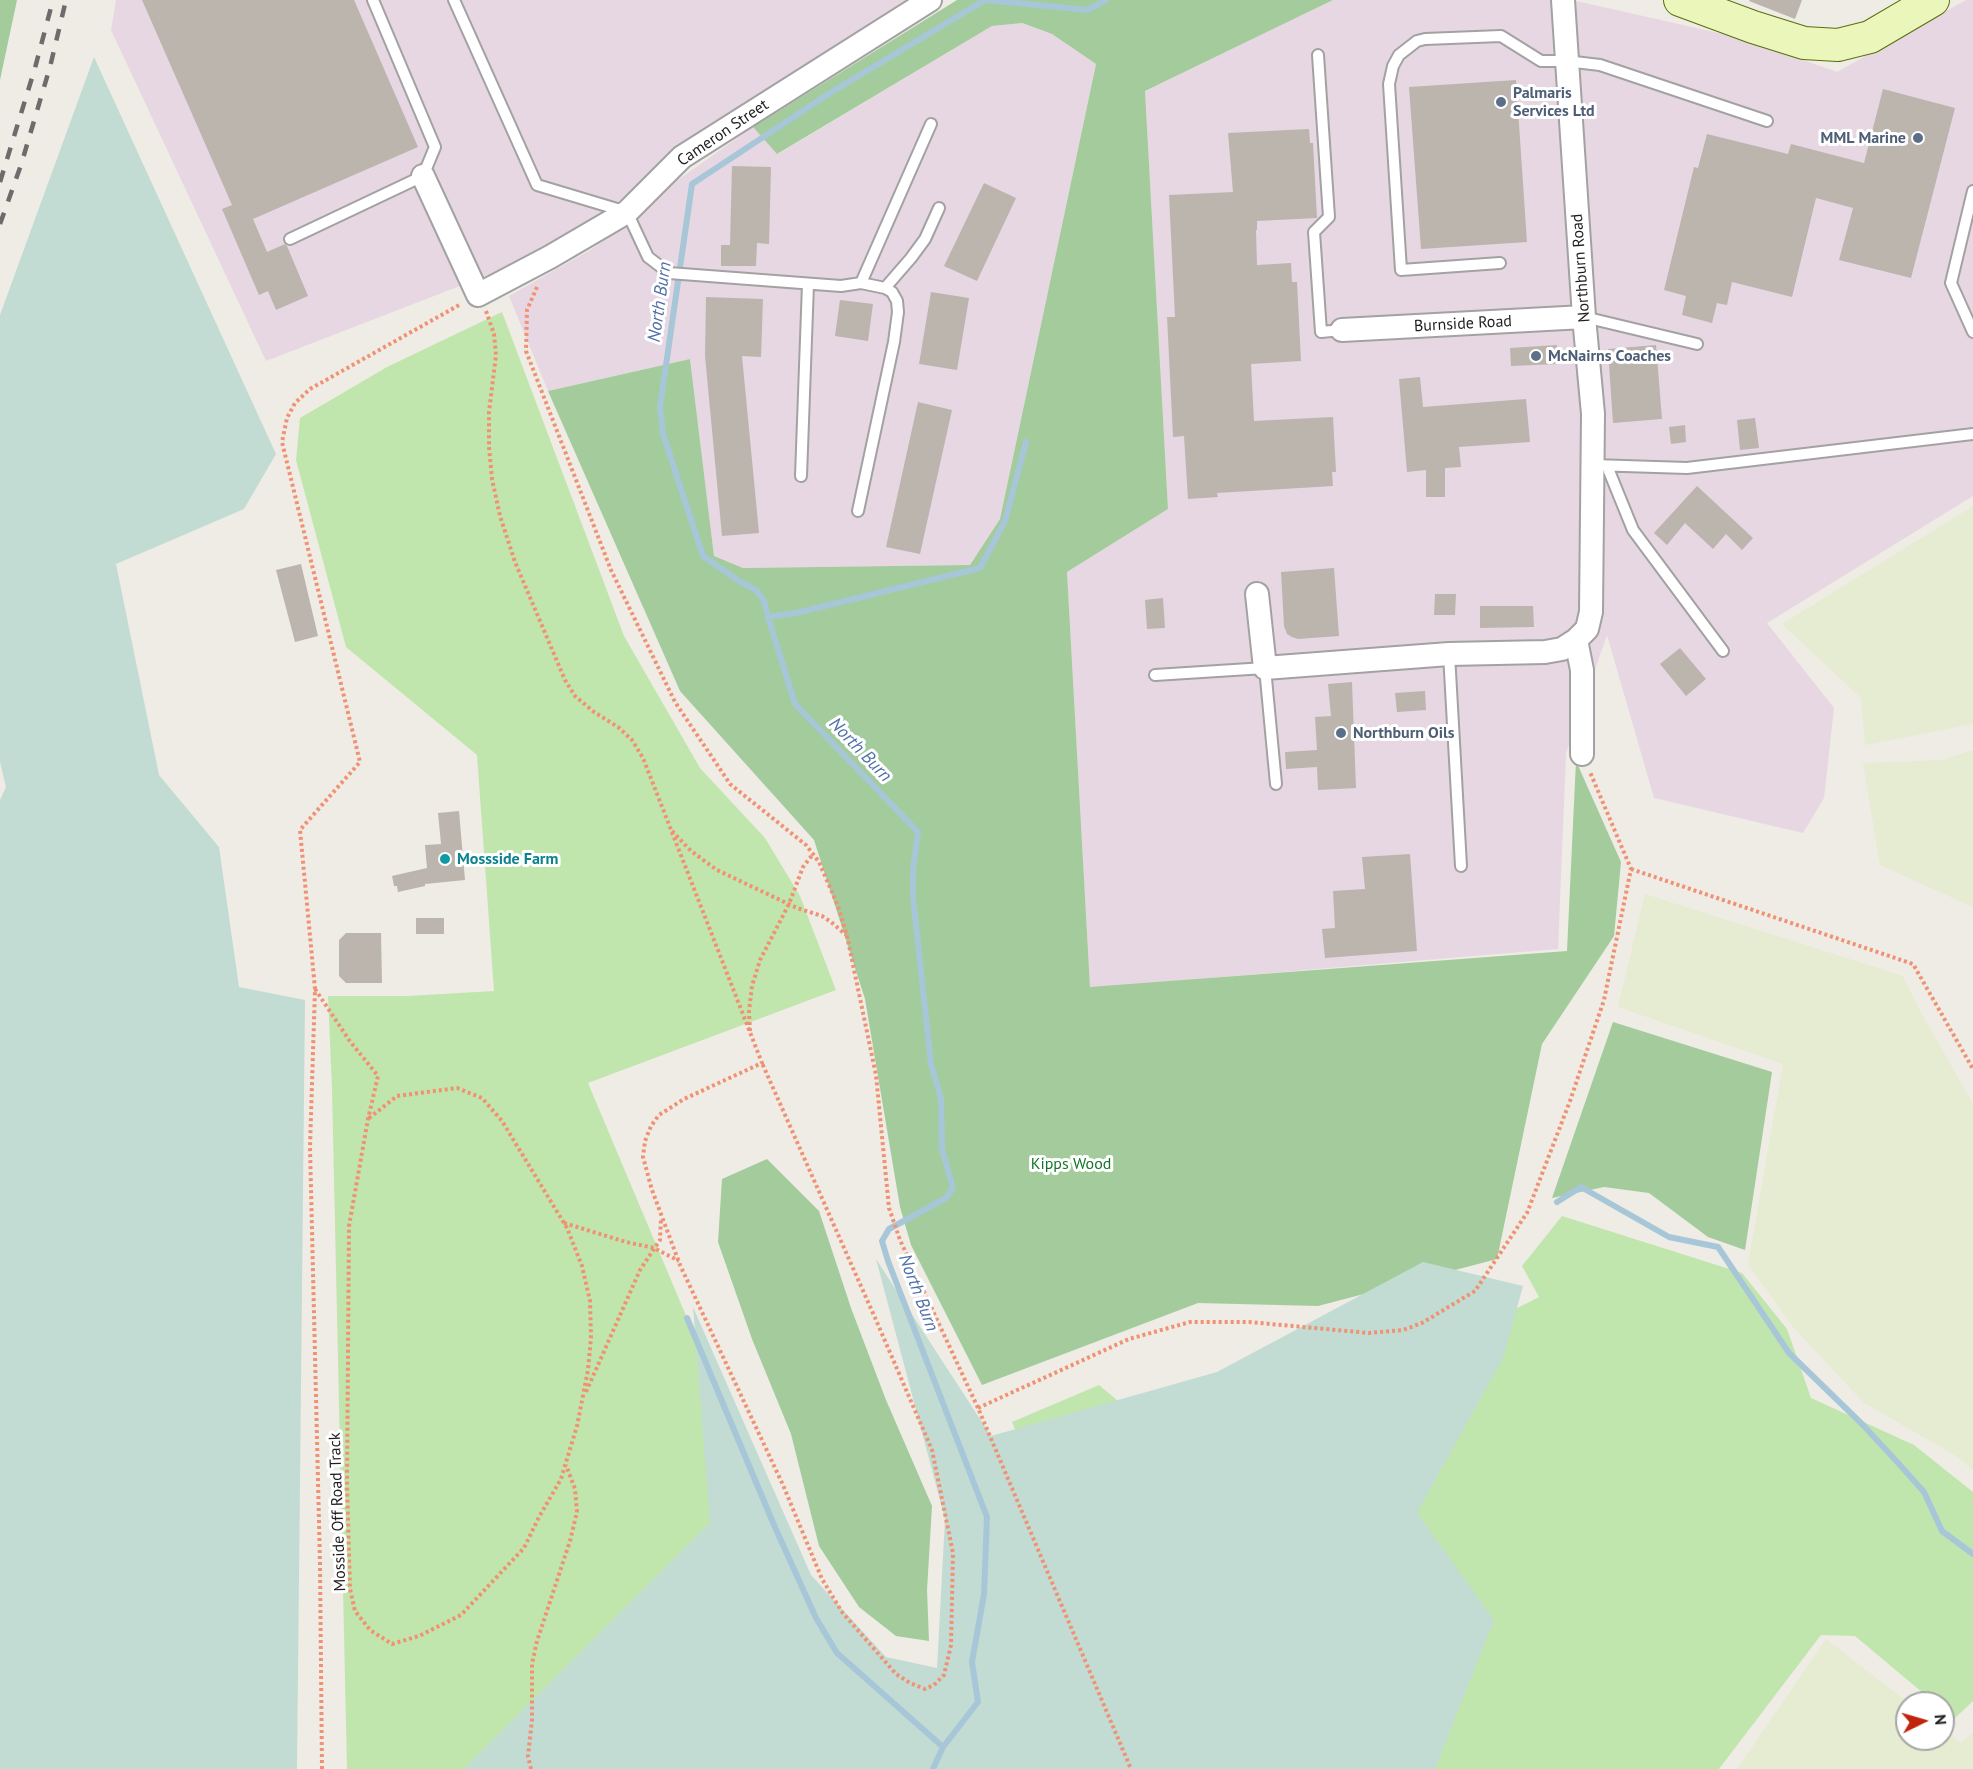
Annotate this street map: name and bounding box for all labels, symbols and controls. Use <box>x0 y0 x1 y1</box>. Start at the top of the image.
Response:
place label: Palmaris Services Ltd <box>1513 83 1595 121</box>
street label: Cameron Street <box>674 95 772 171</box>
marker: Palmaris Services Ltd <box>1494 95 1508 109</box>
place label: MML Marine <box>1821 128 1906 148</box>
marker: MML Marine <box>1911 131 1925 145</box>
street label: Northburn Road <box>1568 213 1594 323</box>
water label: North Burn <box>644 260 676 344</box>
street label: Burnside Road <box>1414 312 1512 336</box>
place label: McNairns Coaches <box>1548 346 1671 366</box>
marker: McNairns Coaches <box>1529 349 1543 363</box>
water label: North Burn <box>824 713 896 787</box>
place label: Northburn Oils <box>1353 723 1455 743</box>
marker: Northburn Oils <box>1334 726 1348 740</box>
place label: Mossside Farm <box>457 849 558 869</box>
marker: Mossside Farm <box>438 852 452 866</box>
park label: Kipps Wood <box>1031 1154 1111 1174</box>
water label: North Burn <box>893 1251 943 1335</box>
street label: Mosside Off Road Track <box>326 1432 350 1592</box>
north arrow <box>1895 1691 1955 1751</box>
text: N <box>1931 1713 1951 1726</box>

